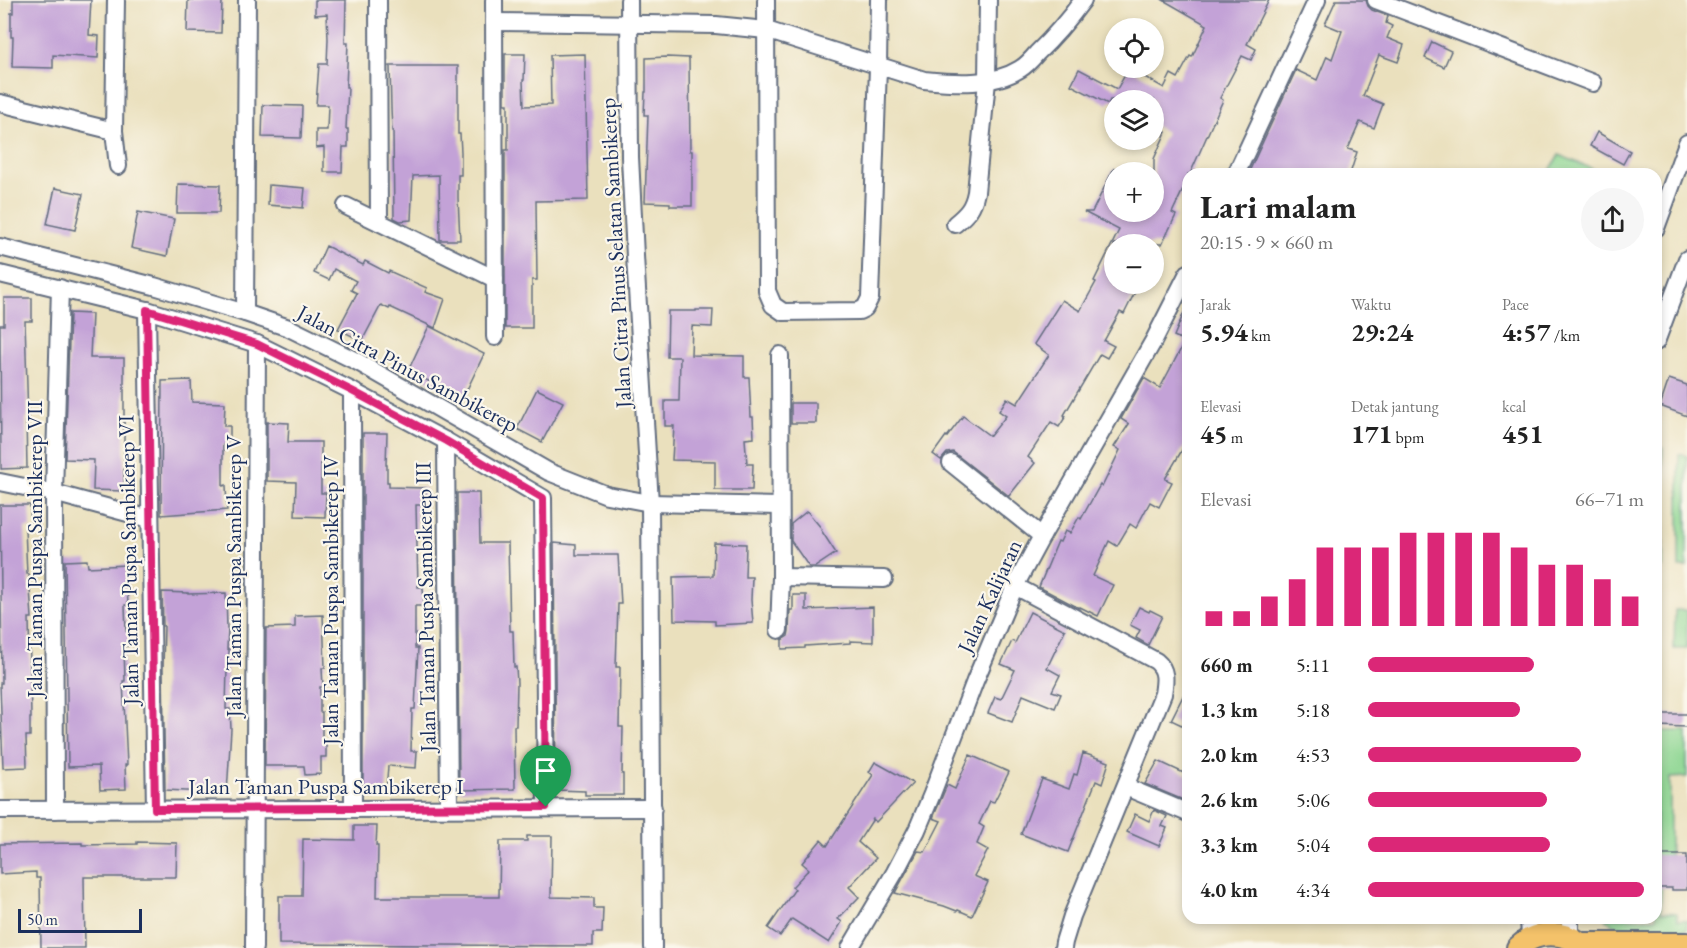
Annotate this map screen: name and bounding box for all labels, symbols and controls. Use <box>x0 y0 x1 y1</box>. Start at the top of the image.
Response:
map controls <box>1104 18 1164 294</box>
button: locate <box>1104 18 1164 78</box>
button: layers <box>1104 90 1164 150</box>
street label: Jalan Citra Pinus Selatan Sambikerep <box>593 97 638 411</box>
button: + <box>1104 162 1164 222</box>
text: Lari malam <box>1200 185 1357 228</box>
button: share <box>1581 188 1644 251</box>
text: 20:15 · 9 × 660 m <box>1200 229 1333 255</box>
button: − <box>1104 234 1164 294</box>
text: Jarak <box>1200 294 1231 315</box>
text: Waktu <box>1351 294 1391 315</box>
text: Pace <box>1502 294 1529 315</box>
street label: Jalan Citra Pinus Sambikerep <box>291 297 523 439</box>
text: 5.94 <box>1200 315 1248 349</box>
text: 29:24 <box>1351 315 1413 349</box>
text: 4:57 <box>1502 315 1551 349</box>
text: km <box>1248 325 1271 346</box>
text: /km <box>1551 325 1580 346</box>
text: Elevasi <box>1200 396 1241 417</box>
text: Detak jantung <box>1351 396 1439 417</box>
text: kcal <box>1502 396 1526 417</box>
street label: Jalan Taman Puspa Sambikerep VII <box>20 400 49 700</box>
street label: Jalan Taman Puspa Sambikerep VI <box>111 414 146 707</box>
text: 45 <box>1200 417 1228 451</box>
text: 171 <box>1351 417 1392 451</box>
text: 451 <box>1502 417 1543 451</box>
text: m <box>1228 427 1243 448</box>
text: bpm <box>1392 427 1424 448</box>
street label: Jalan Taman Puspa Sambikerep V <box>219 434 248 719</box>
street label: Jalan Taman Puspa Sambikerep IV <box>316 455 345 747</box>
street label: Jalan Taman Puspa Sambikerep III <box>408 461 443 754</box>
text: Elevasi <box>1200 486 1252 512</box>
text: 66–71 m <box>1575 486 1644 512</box>
street label: Jalan Kalijaran <box>950 534 1029 660</box>
text: 660 m <box>1200 652 1253 678</box>
text: 5:11 <box>1296 652 1330 678</box>
text: 1.3 km <box>1200 697 1258 723</box>
text: 5:18 <box>1296 697 1330 723</box>
text: 2.0 km <box>1200 742 1258 768</box>
text: 4:53 <box>1296 742 1330 768</box>
pin <box>520 745 571 807</box>
icon: arrive <box>529 754 562 787</box>
street label: Jalan Taman Puspa Sambikerep I <box>186 772 464 801</box>
text: 2.6 km <box>1200 787 1258 813</box>
text: 5:06 <box>1296 787 1330 813</box>
text: 3.3 km <box>1200 832 1258 858</box>
text: 5:04 <box>1296 832 1330 858</box>
text: 4.0 km <box>1200 877 1258 903</box>
text: 4:34 <box>1296 877 1330 903</box>
scale bar <box>18 906 142 934</box>
text: 50 m <box>27 909 58 930</box>

